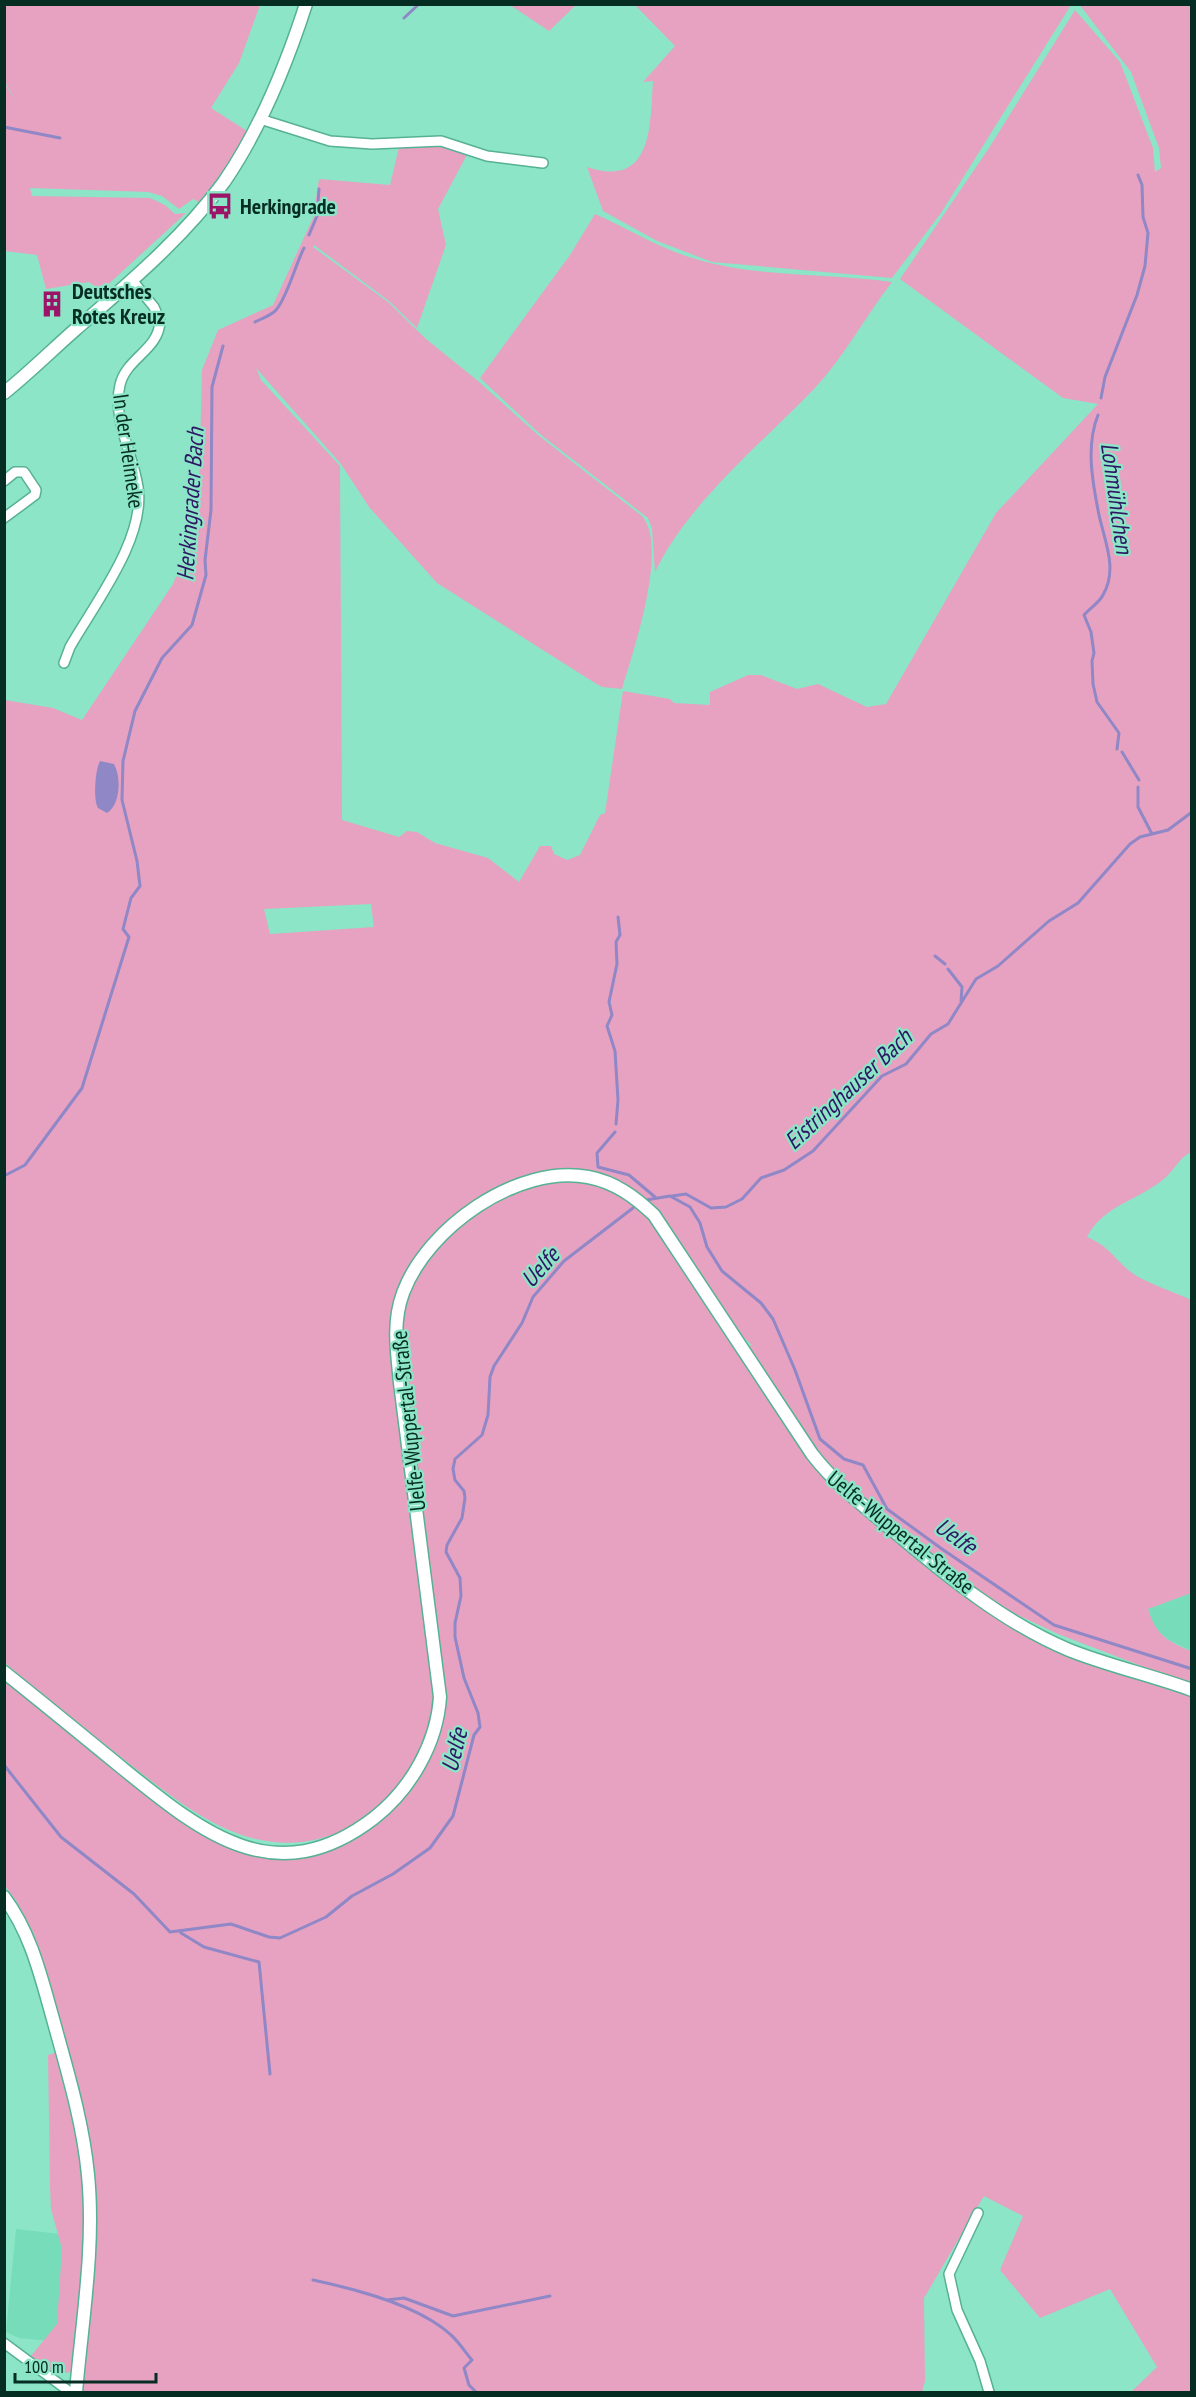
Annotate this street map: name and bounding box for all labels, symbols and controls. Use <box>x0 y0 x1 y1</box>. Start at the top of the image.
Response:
bus stop icon: Herkingrade <box>205 191 235 221</box>
place label: Herkingrade <box>240 192 336 220</box>
place label: Deutsches Rotes Kreuz <box>72 277 165 330</box>
building icon: Deutsches Rotes Kreuz <box>37 289 67 319</box>
street label: In der Heimeke <box>107 392 151 510</box>
water label: Herkingrader Bach <box>169 425 211 581</box>
water label: Lohmühlchen <box>1094 441 1140 557</box>
water label: Eistringhauser Bach <box>778 1021 919 1156</box>
water label: Uelfe <box>514 1239 568 1294</box>
street label: Uelfe-Wuppertal-Straße <box>385 1329 431 1513</box>
street label: Uelfe-Wuppertal-Straße <box>822 1465 980 1599</box>
water label: Uelfe <box>930 1512 982 1560</box>
water label: Uelfe <box>434 1723 475 1775</box>
scale bar <box>15 2346 156 2384</box>
text: 100 m <box>24 2355 64 2378</box>

